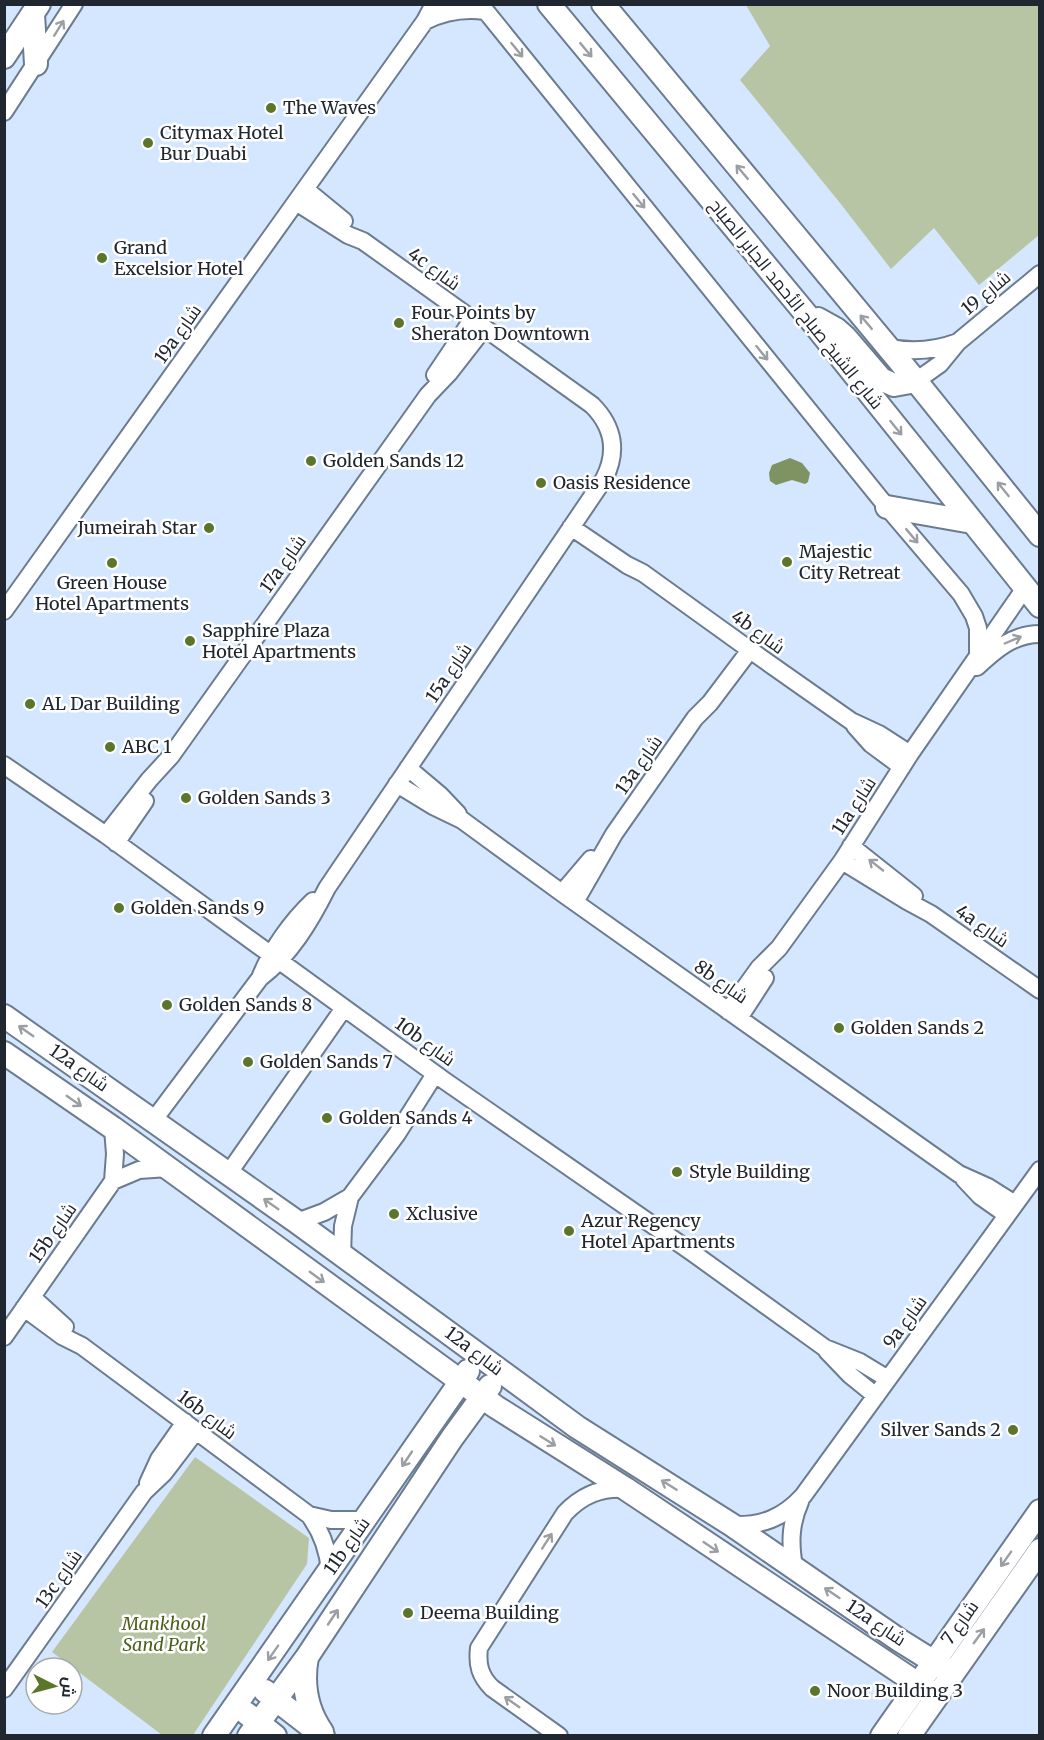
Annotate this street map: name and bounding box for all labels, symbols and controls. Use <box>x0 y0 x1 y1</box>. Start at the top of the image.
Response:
one-way arrow <box>53 19 66 36</box>
one-way arrow <box>580 41 593 57</box>
one-way arrow <box>510 42 523 58</box>
place label: The Waves <box>283 96 376 119</box>
marker: The Waves <box>264 101 278 115</box>
place label: Citymax Hotel Bur Duabi <box>160 121 284 165</box>
marker: Citymax Hotel Bur Duabi <box>141 136 155 150</box>
one-way arrow <box>735 164 748 180</box>
one-way arrow <box>633 193 646 209</box>
street label: شارع الشيخ صباح الأحمد الجابر الصباح <box>703 194 889 414</box>
place label: Grand Excelsior Hotel <box>114 236 244 280</box>
street label: 4c شارع <box>403 242 465 296</box>
marker: Grand Excelsior Hotel <box>95 251 109 265</box>
street label: شارع 19 <box>956 265 1016 321</box>
street label: 19a شارع <box>149 300 207 368</box>
place label: Four Points by Sheraton Downtown <box>411 301 590 345</box>
one-way arrow <box>859 315 873 330</box>
marker: Four Points by Sheraton Downtown <box>392 316 406 330</box>
one-way arrow <box>756 345 769 361</box>
one-way arrow <box>890 419 903 435</box>
place label: Golden Sands 12 <box>323 449 464 472</box>
marker: Golden Sands 12 <box>304 454 318 468</box>
place label: Oasis Residence <box>553 471 690 494</box>
marker: Oasis Residence <box>534 476 548 490</box>
one-way arrow <box>996 482 1009 498</box>
place label: Jumeirah Star <box>77 516 197 539</box>
marker: Jumeirah Star <box>202 521 216 535</box>
one-way arrow <box>906 528 919 544</box>
street label: 17a شارع <box>254 530 312 598</box>
place label: Majestic City Retreat <box>799 540 900 584</box>
marker: Majestic City Retreat <box>780 555 794 569</box>
marker: Green House Hotel Apartments <box>105 556 119 570</box>
place label: Green House Hotel Apartments <box>35 571 189 615</box>
street label: 4b شارع <box>726 604 790 660</box>
place label: Sapphire Plaza Hotel Apartments <box>202 619 356 663</box>
marker: Sapphire Plaza Hotel Apartments <box>183 634 197 648</box>
one-way arrow <box>1003 634 1021 646</box>
street label: 15a شارع <box>420 639 478 707</box>
place label: AL Dar Building <box>41 692 180 715</box>
marker: AL Dar Building <box>23 697 37 711</box>
street label: 13a شارع <box>610 731 668 799</box>
place label: ABC 1 <box>121 735 172 758</box>
marker: ABC 1 <box>103 740 117 754</box>
street label: 11a شارع <box>826 772 882 840</box>
place label: Golden Sands 3 <box>198 786 331 809</box>
marker: Golden Sands 3 <box>179 791 193 805</box>
one-way arrow <box>869 859 885 872</box>
place label: Golden Sands 9 <box>131 896 264 919</box>
street label: 4a شارع <box>950 899 1014 953</box>
marker: Golden Sands 9 <box>112 901 126 915</box>
street label: 8b شارع <box>689 955 753 1009</box>
place label: Golden Sands 8 <box>179 993 312 1016</box>
marker: Golden Sands 8 <box>160 998 174 1012</box>
street label: 10b شارع <box>390 1012 460 1072</box>
place label: Golden Sands 2 <box>851 1016 984 1039</box>
marker: Golden Sands 2 <box>832 1021 846 1035</box>
one-way arrow <box>18 1025 35 1037</box>
street label: 12a شارع <box>44 1039 114 1097</box>
place label: Golden Sands 7 <box>260 1050 393 1073</box>
marker: Golden Sands 7 <box>241 1055 255 1069</box>
one-way arrow <box>65 1095 81 1107</box>
place label: Golden Sands 4 <box>339 1106 473 1129</box>
marker: Golden Sands 4 <box>320 1111 334 1125</box>
place label: Style Building <box>689 1160 810 1183</box>
marker: Style Building <box>670 1165 684 1179</box>
street label: 15b شارع <box>24 1198 82 1268</box>
one-way arrow <box>263 1198 280 1210</box>
place label: Xclusive <box>406 1202 478 1225</box>
marker: Xclusive <box>387 1207 401 1221</box>
place label: Azur Regency Hotel Apartments <box>580 1209 735 1253</box>
marker: Azur Regency Hotel Apartments <box>562 1224 576 1238</box>
one-way arrow <box>309 1271 325 1283</box>
street label: 9a شارع <box>878 1291 932 1353</box>
street label: 12a شارع <box>440 1321 508 1381</box>
street label: 16b شارع <box>173 1385 241 1445</box>
place label: Silver Sands 2 <box>880 1418 1001 1441</box>
marker: Silver Sands 2 <box>1006 1423 1020 1437</box>
one-way arrow <box>539 1435 556 1447</box>
one-way arrow <box>401 1451 413 1467</box>
one-way arrow <box>662 1479 678 1491</box>
street label: 11b شارع <box>318 1512 376 1580</box>
one-way arrow <box>542 1533 554 1550</box>
one-way arrow <box>703 1541 719 1553</box>
street label: 13c شارع <box>30 1545 88 1613</box>
one-way arrow <box>1000 1550 1012 1566</box>
one-way arrow <box>824 1587 840 1599</box>
street label: 12a شارع <box>841 1594 911 1652</box>
street label: شارع 7 <box>936 1596 984 1650</box>
place label: Deema Building <box>420 1601 559 1624</box>
marker: Deema Building <box>401 1606 415 1620</box>
one-way arrow <box>327 1610 339 1626</box>
park label: Mankhool Sand Park <box>121 1612 206 1656</box>
one-way arrow <box>973 1628 985 1644</box>
one-way arrow <box>267 1645 279 1661</box>
north arrow <box>24 1656 84 1716</box>
text: ش <box>58 1676 80 1699</box>
place label: Noor Building 3 <box>827 1679 963 1702</box>
marker: Noor Building 3 <box>808 1684 822 1698</box>
one-way arrow <box>504 1696 520 1708</box>

